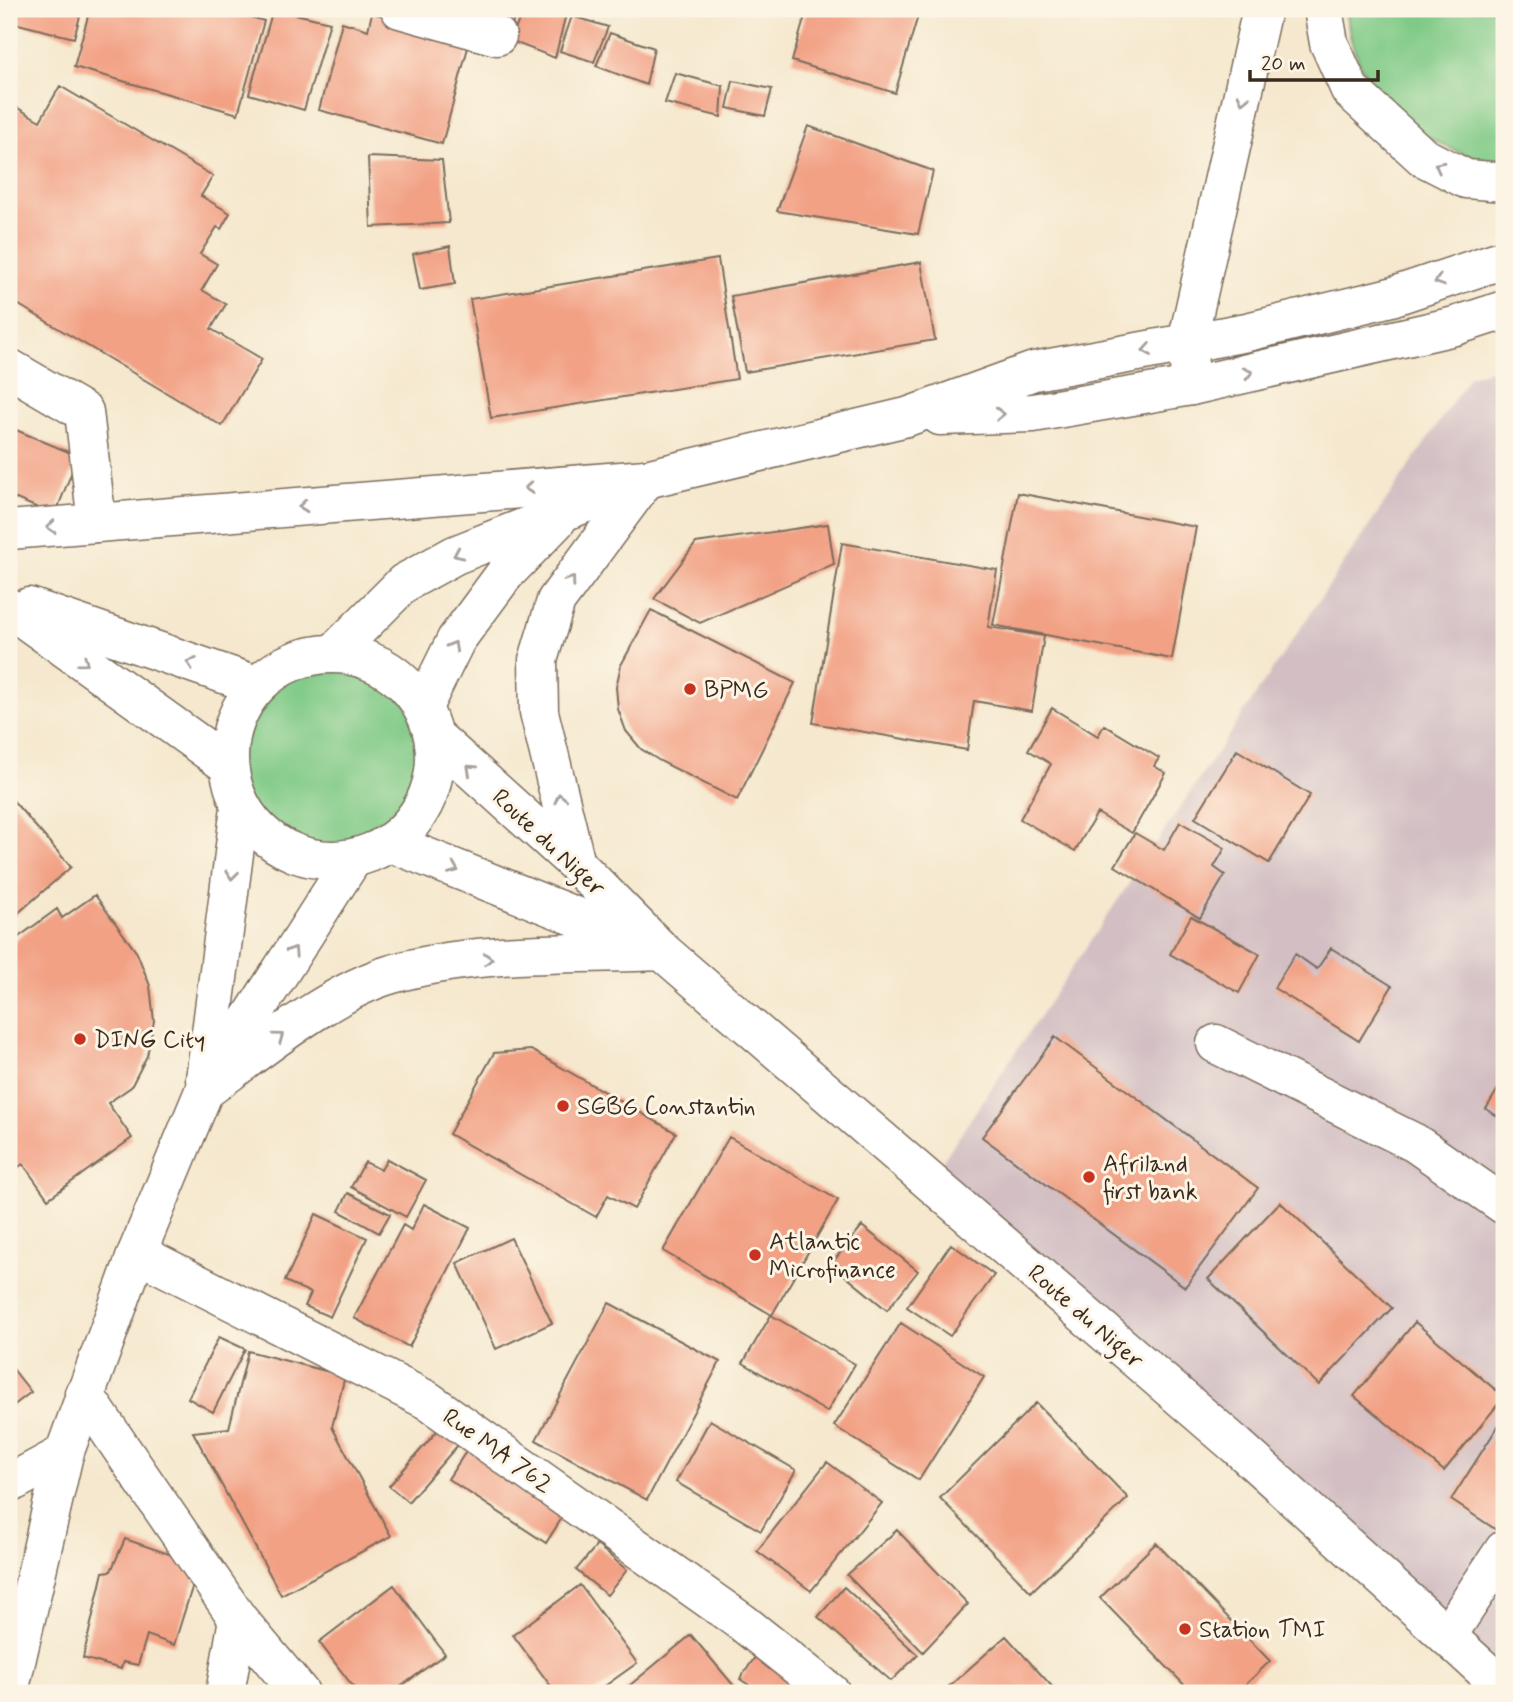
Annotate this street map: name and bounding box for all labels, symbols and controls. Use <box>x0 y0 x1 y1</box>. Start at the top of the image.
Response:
scale bar <box>1250 38 1378 82</box>
text: 20 m <box>1261 50 1306 78</box>
one-way arrow <box>1237 93 1251 105</box>
one-way arrow <box>1434 160 1447 174</box>
one-way arrow <box>1434 273 1446 287</box>
one-way arrow <box>1141 342 1153 357</box>
one-way arrow <box>1242 367 1254 382</box>
one-way arrow <box>994 406 1005 421</box>
one-way arrow <box>524 480 535 495</box>
one-way arrow <box>297 498 308 513</box>
one-way arrow <box>46 519 57 534</box>
one-way arrow <box>453 546 465 560</box>
one-way arrow <box>563 576 575 589</box>
one-way arrow <box>445 641 458 654</box>
one-way arrow <box>76 654 89 666</box>
one-way arrow <box>185 657 198 671</box>
place label: BPMG <box>704 675 768 706</box>
marker: BPMG <box>682 681 698 697</box>
one-way arrow <box>466 765 479 778</box>
street label: Route du Niger <box>483 783 612 906</box>
one-way arrow <box>554 792 568 804</box>
one-way arrow <box>448 860 460 874</box>
one-way arrow <box>224 869 239 881</box>
one-way arrow <box>285 946 298 959</box>
one-way arrow <box>483 951 494 966</box>
place label: DING City <box>94 1025 205 1056</box>
marker: DING City <box>72 1031 88 1047</box>
one-way arrow <box>271 1033 284 1045</box>
place label: SGBG Constantin <box>577 1092 756 1123</box>
marker: SGBG Constantin <box>555 1098 571 1114</box>
place label: Afriland first bank <box>1103 1149 1198 1208</box>
marker: Afriland first bank <box>1081 1169 1097 1185</box>
place label: Atlantic Microfinance <box>769 1227 896 1286</box>
marker: Atlantic Microfinance <box>747 1247 763 1263</box>
street label: Route du Niger <box>1019 1258 1150 1379</box>
street label: Rue MA 762 <box>436 1402 558 1500</box>
place label: Station TMI <box>1199 1615 1326 1646</box>
marker: Station TMI <box>1177 1621 1193 1637</box>

